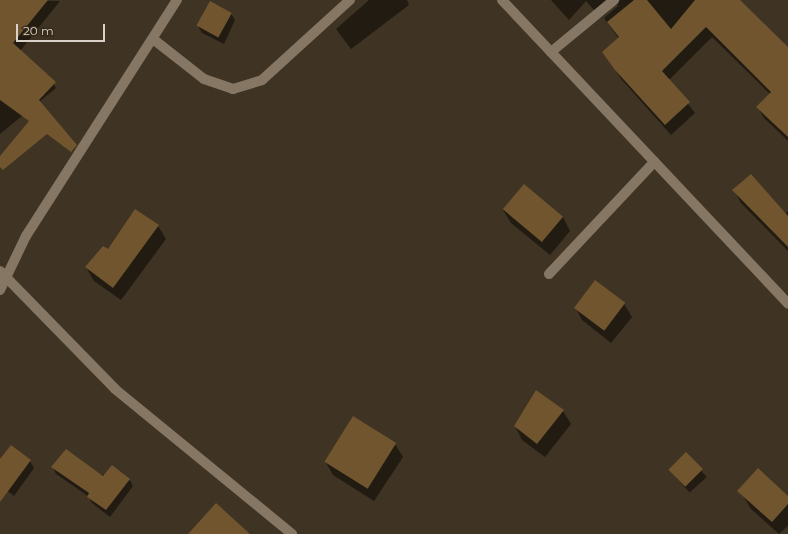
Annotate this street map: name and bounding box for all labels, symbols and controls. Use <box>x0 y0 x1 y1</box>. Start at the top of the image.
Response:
scale bar <box>18 16 107 42</box>
text: 20 m <box>23 23 54 38</box>

